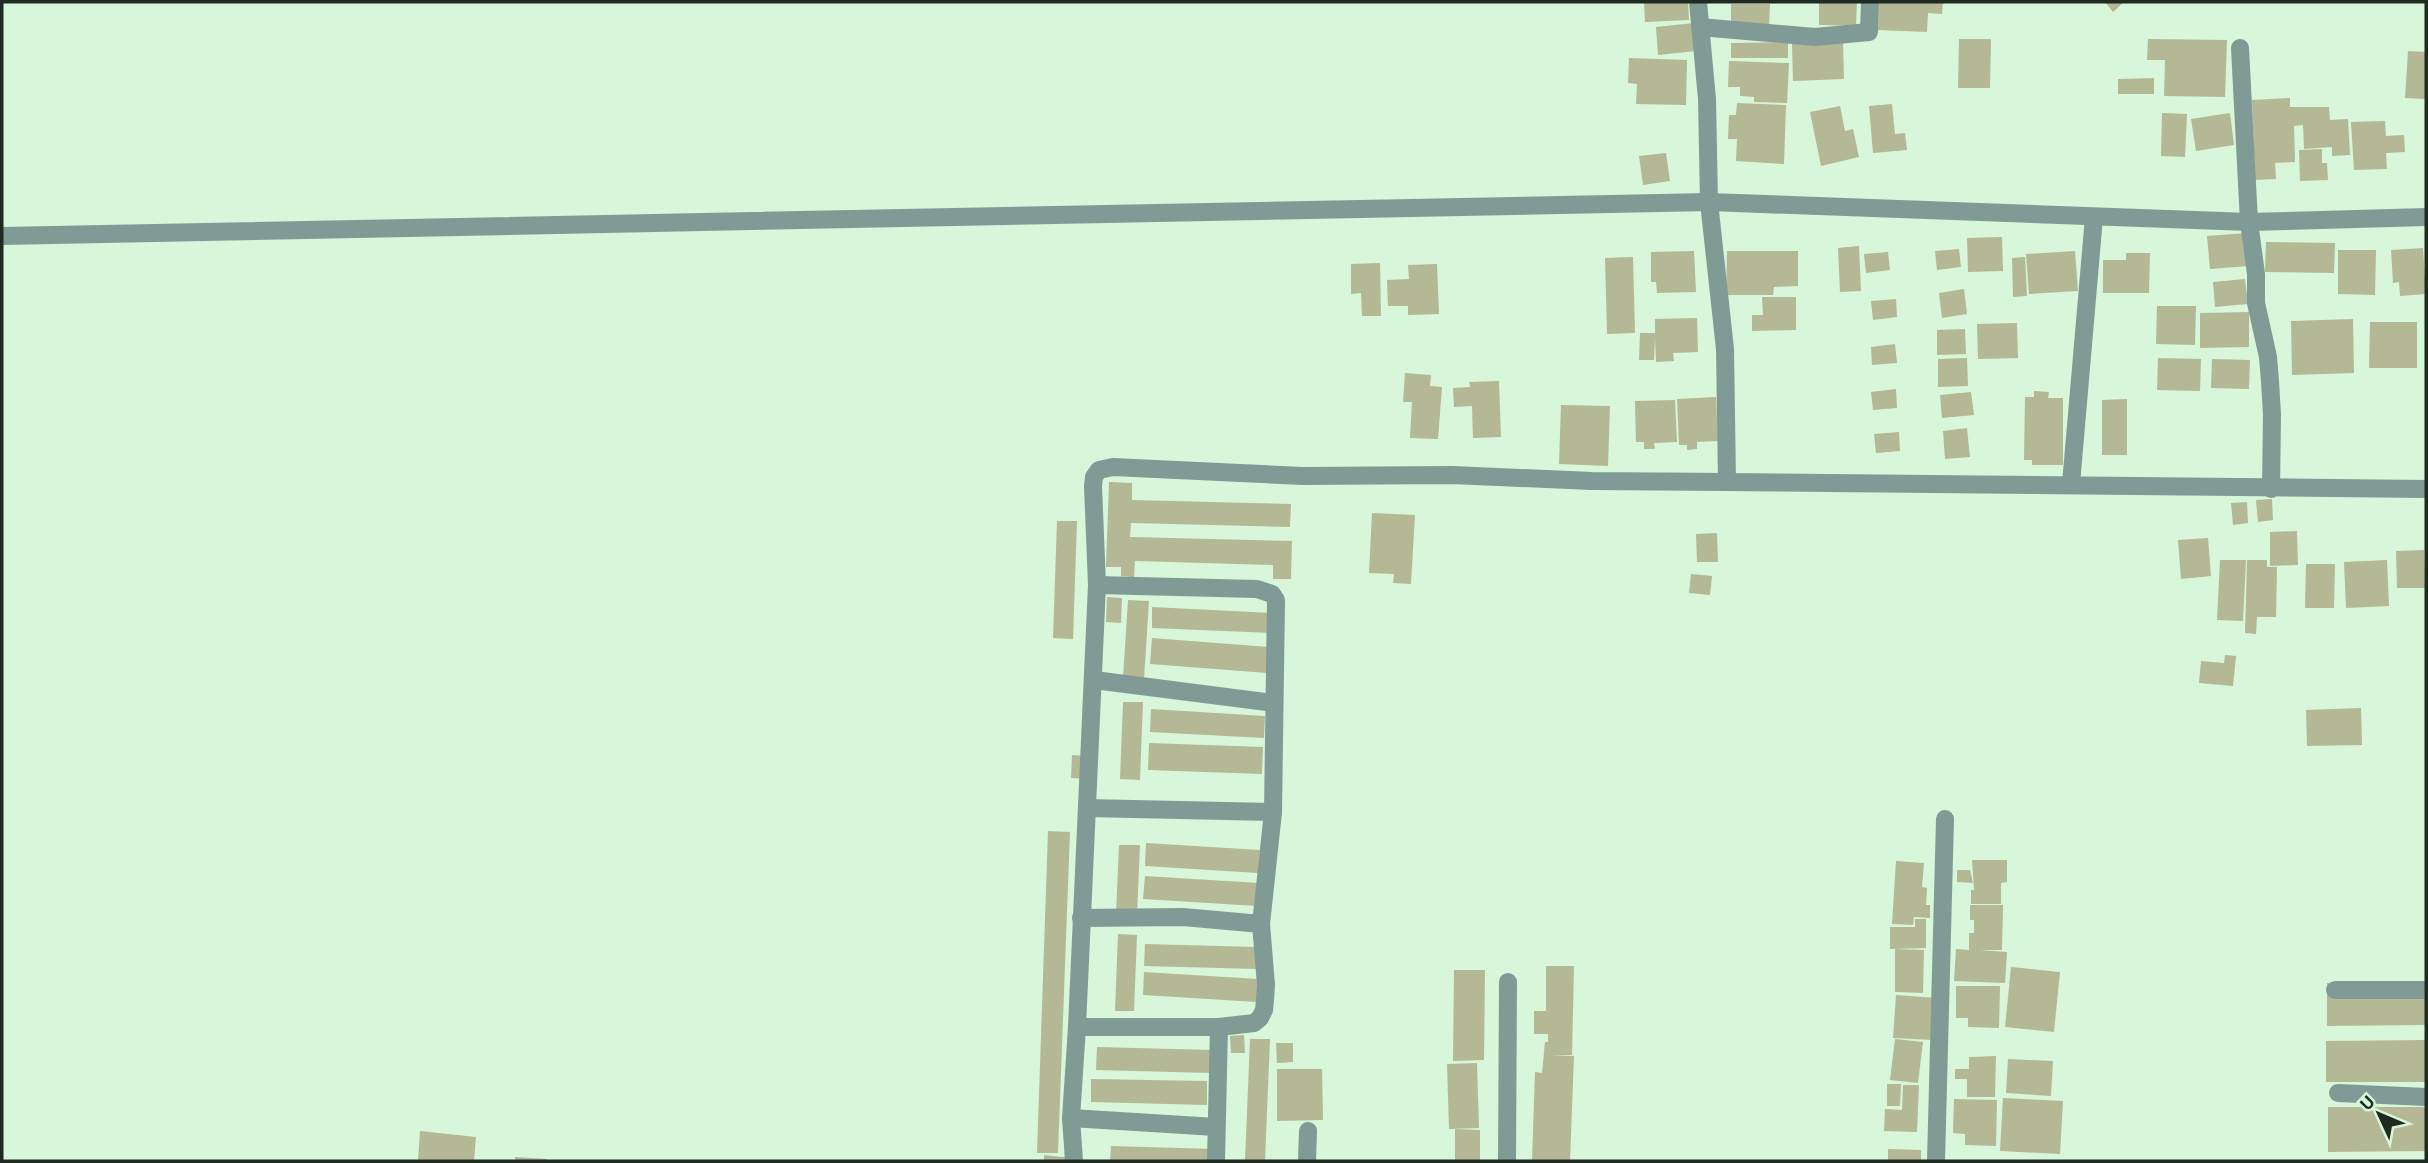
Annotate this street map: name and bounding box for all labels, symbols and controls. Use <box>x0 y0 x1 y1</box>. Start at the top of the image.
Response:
north arrow <box>2344 1079 2414 1149</box>
text: U <box>2357 1092 2379 1114</box>

